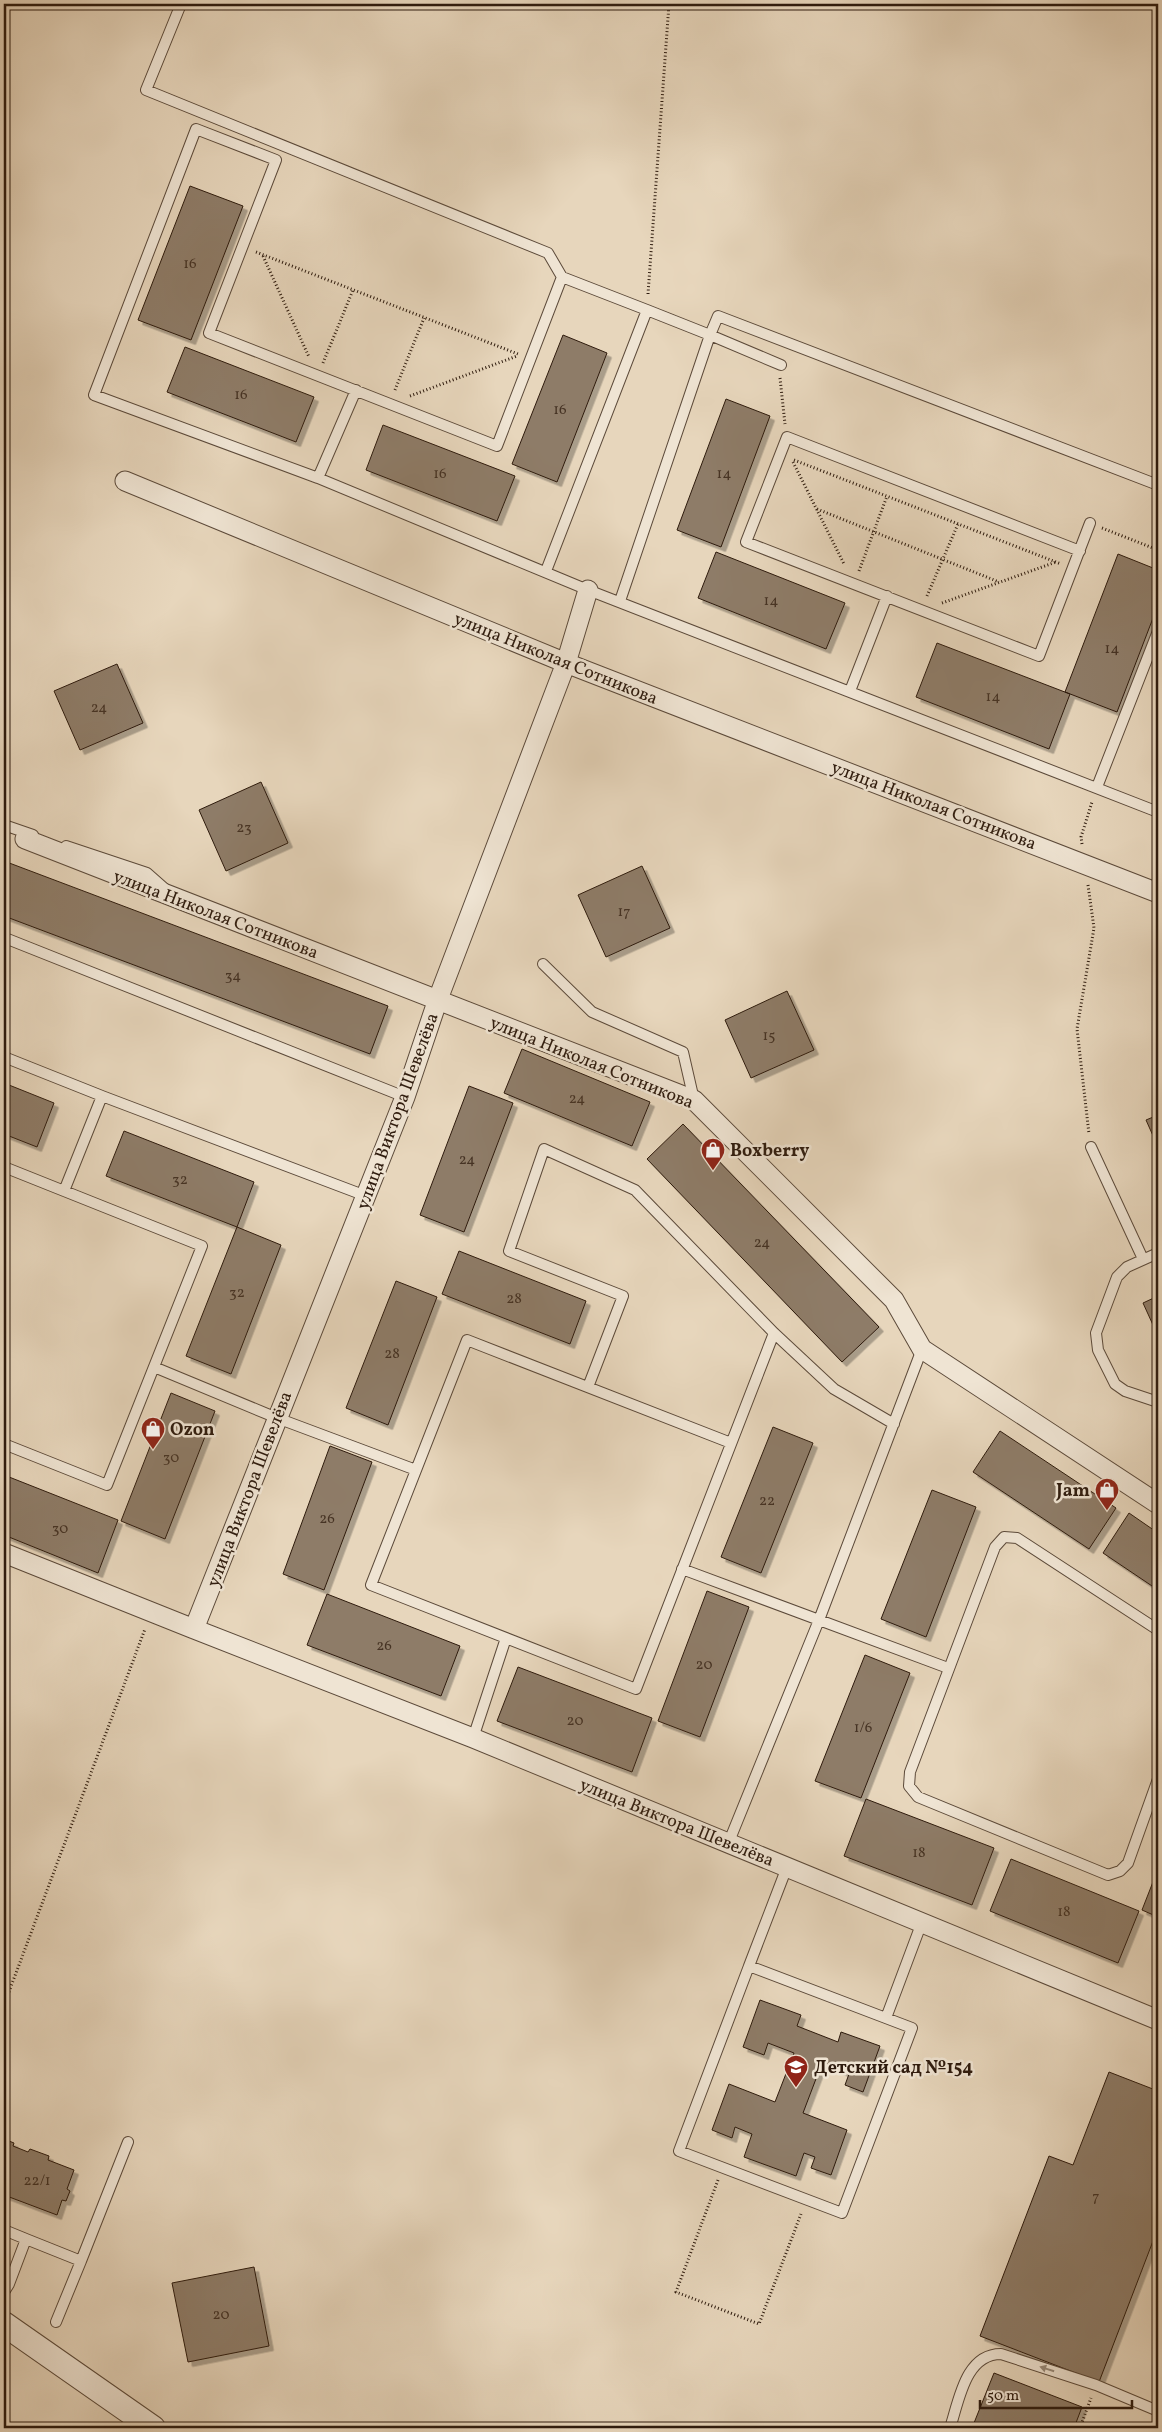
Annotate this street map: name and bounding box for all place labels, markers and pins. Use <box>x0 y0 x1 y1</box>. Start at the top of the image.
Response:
shop icon: Boxberry <box>700 1137 726 1171</box>
place label: Boxberry <box>730 1139 809 1164</box>
shop icon: Ozon <box>140 1416 166 1450</box>
place label: Ozon <box>170 1418 215 1443</box>
shop icon: Jam <box>1094 1477 1120 1511</box>
place label: Jam <box>1055 1479 1090 1504</box>
school or university icon: Детский сад №154 <box>783 2054 809 2088</box>
place label: Детский сад №154 <box>814 2056 973 2081</box>

